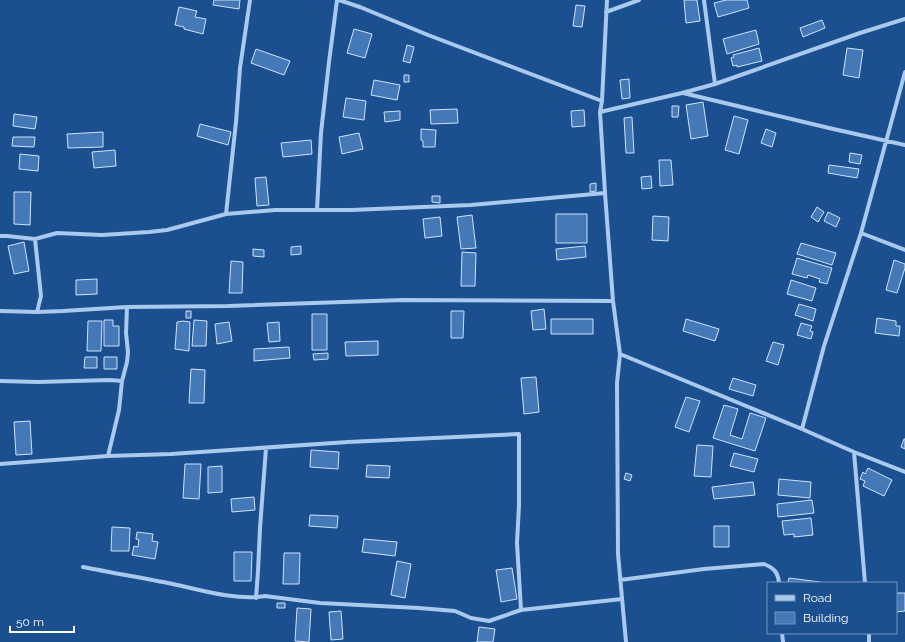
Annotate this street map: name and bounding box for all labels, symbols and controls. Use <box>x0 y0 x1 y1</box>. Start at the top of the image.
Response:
legend <box>767 582 897 634</box>
text: Road <box>803 591 832 605</box>
scale bar <box>10 608 74 634</box>
text: Building <box>803 611 849 625</box>
text: 50 m <box>16 615 44 629</box>

